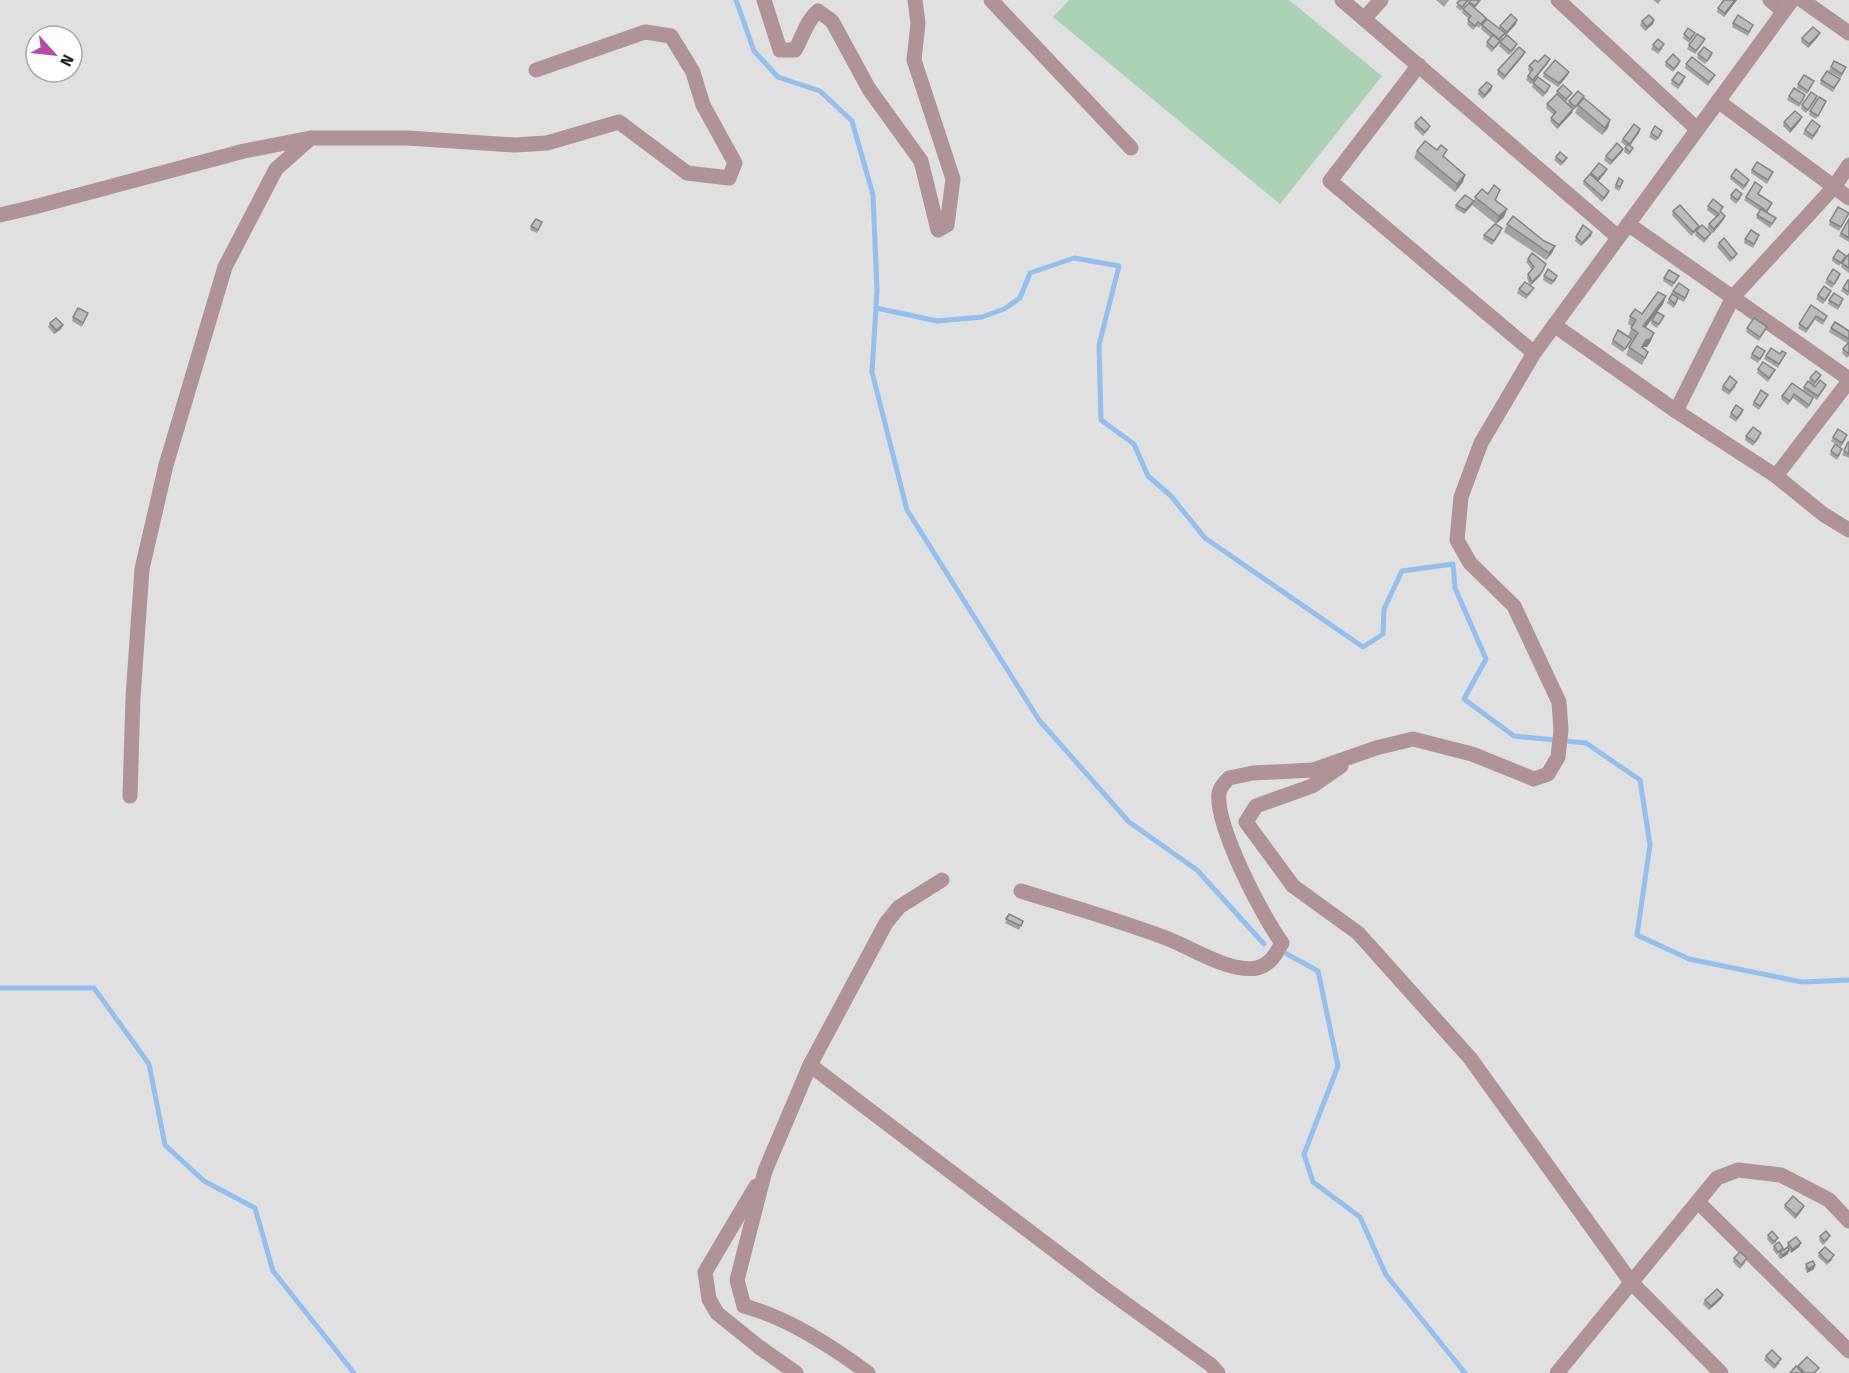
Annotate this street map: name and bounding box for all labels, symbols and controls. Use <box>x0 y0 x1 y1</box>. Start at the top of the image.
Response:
north arrow <box>24 24 84 84</box>
text: N <box>56 52 78 70</box>

